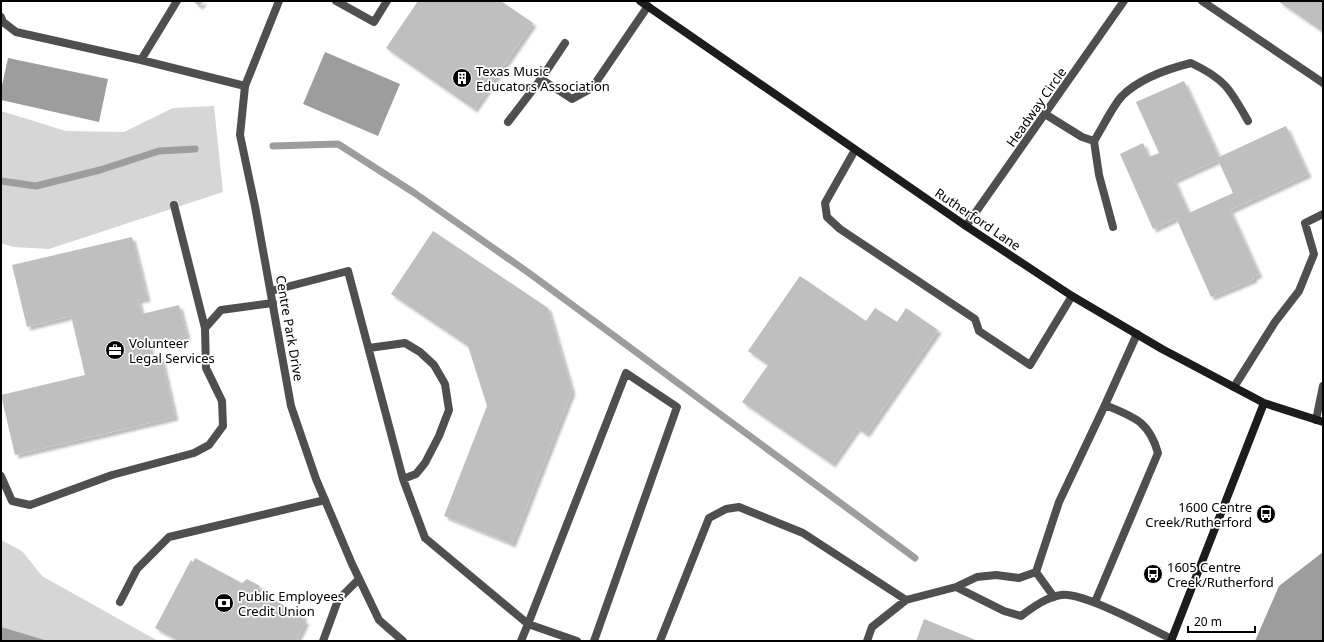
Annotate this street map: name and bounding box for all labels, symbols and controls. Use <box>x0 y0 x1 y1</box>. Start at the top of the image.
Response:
place label: Texas Music Educators Association <box>476 62 610 95</box>
street label: Headway Circle <box>1002 64 1070 150</box>
building icon: Texas Music Educators Association <box>451 67 473 89</box>
street label: Rutherford Lane <box>932 184 1024 254</box>
street label: Centre Park Drive <box>272 274 308 382</box>
place label: Volunteer Legal Services <box>129 334 215 367</box>
office icon: Volunteer Legal Services <box>104 339 126 361</box>
place label: 1600 Centre Creek/Rutherford <box>1145 498 1252 531</box>
bus stop icon: 1600 Centre Creek/Rutherford <box>1255 503 1277 525</box>
place label: 1605 Centre Creek/Rutherford <box>1167 558 1274 591</box>
bus stop icon: 1605 Centre Creek/Rutherford <box>1142 563 1164 585</box>
place label: Public Employees Credit Union <box>238 587 344 620</box>
bank icon: Public Employees Credit Union <box>213 592 235 614</box>
scale bar <box>1188 608 1255 634</box>
text: 20 m <box>1194 613 1222 630</box>

